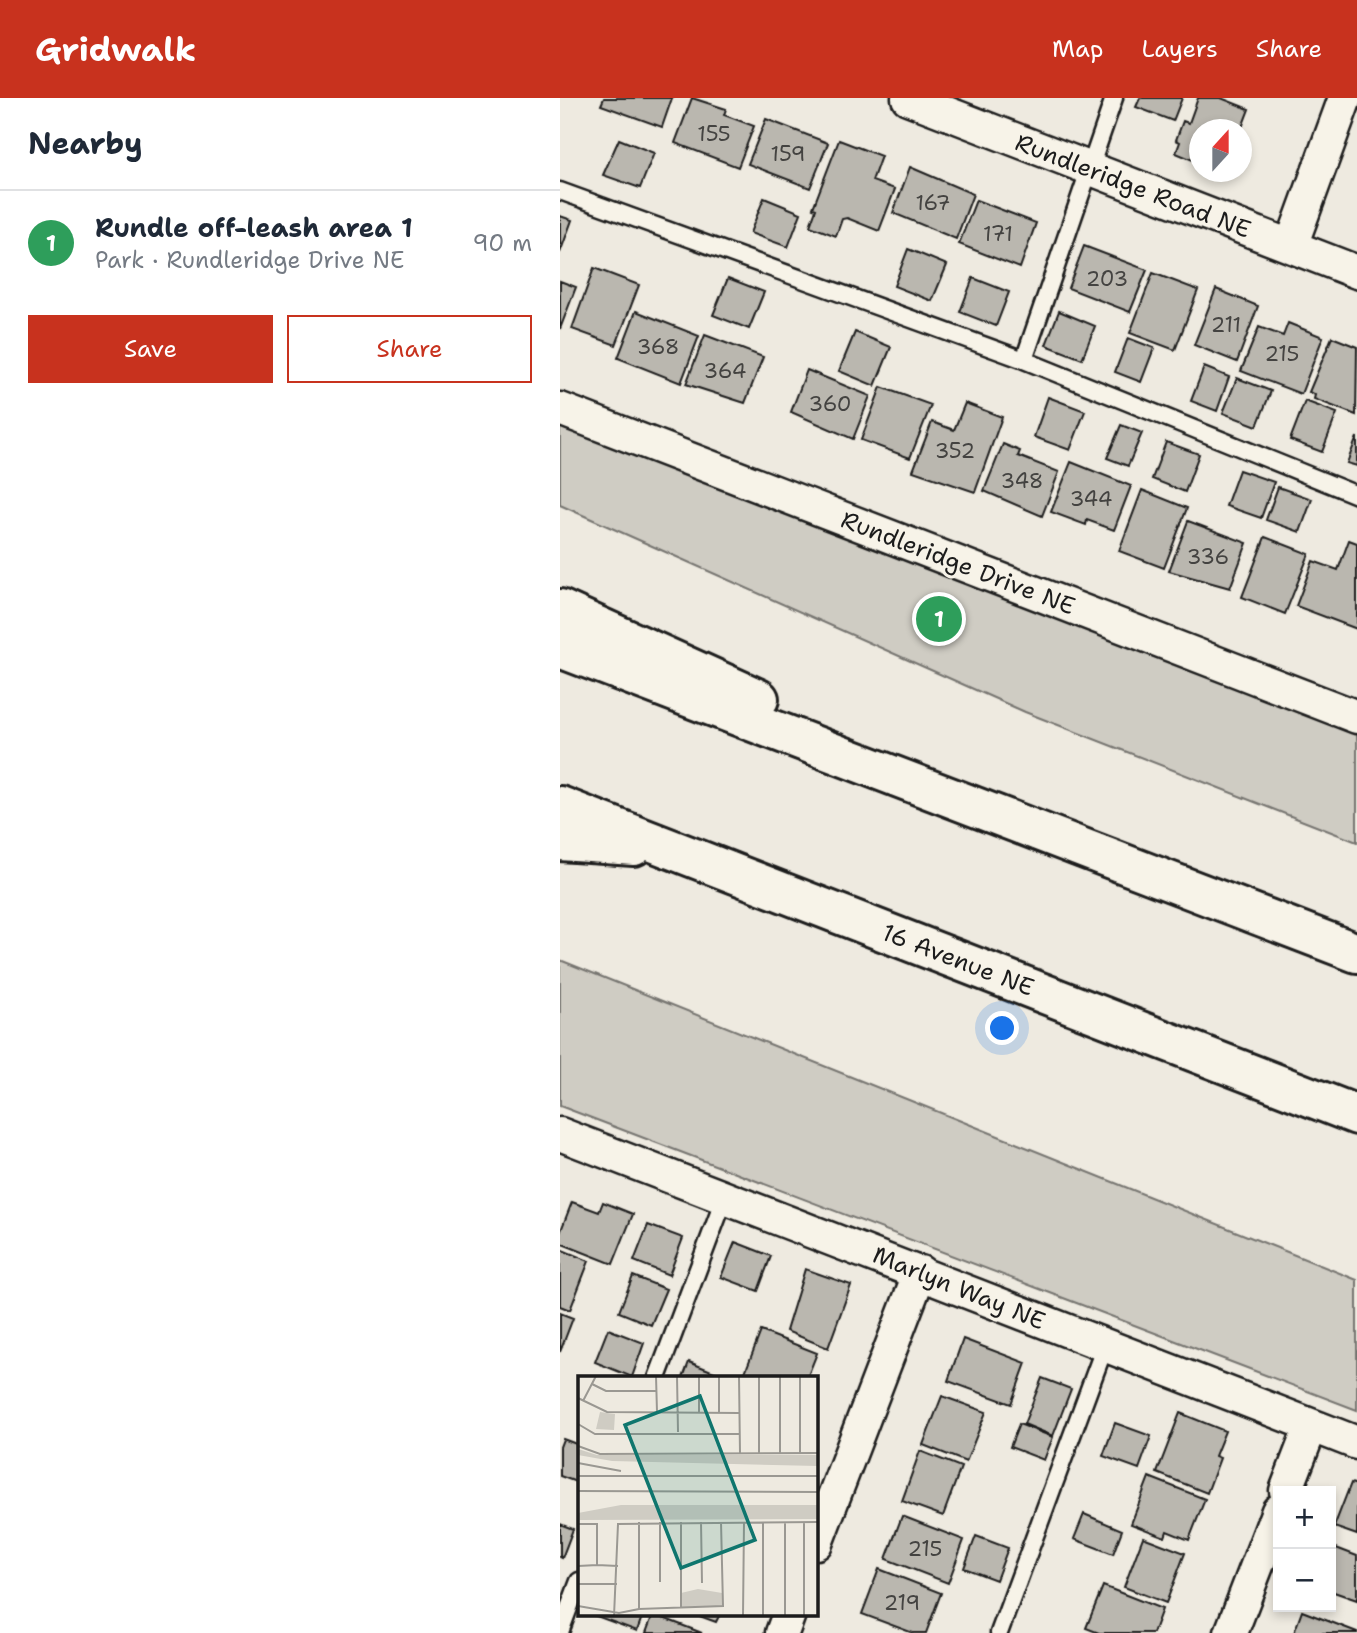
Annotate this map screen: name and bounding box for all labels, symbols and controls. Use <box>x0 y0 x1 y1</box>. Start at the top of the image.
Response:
text: Gridwalk <box>35 27 196 72</box>
text: Map <box>1052 33 1103 65</box>
text: Layers <box>1141 33 1218 65</box>
text: Share <box>1256 33 1322 65</box>
north arrow <box>1189 119 1252 182</box>
house number: 155 <box>697 120 731 148</box>
text: Nearby <box>28 123 143 164</box>
street label: Rundleridge Road NE <box>1011 126 1255 246</box>
house number: 159 <box>771 140 806 168</box>
house number: 167 <box>915 189 951 217</box>
text: Rundle off-leash area 1 <box>95 210 413 245</box>
house number: 171 <box>983 220 1013 248</box>
text: 1 <box>46 228 56 258</box>
text: 90 m <box>472 228 532 258</box>
text: Park · Rundleridge Drive NE <box>95 245 404 275</box>
house number: 203 <box>1086 265 1128 293</box>
house number: 211 <box>1211 311 1241 339</box>
button: Save <box>28 315 273 383</box>
button: Share <box>287 315 532 383</box>
house number: 368 <box>637 333 679 361</box>
house number: 215 <box>1265 340 1299 368</box>
house number: 364 <box>704 357 746 385</box>
house number: 360 <box>808 390 852 418</box>
house number: 352 <box>935 437 975 465</box>
house number: 348 <box>1001 467 1043 495</box>
house number: 344 <box>1070 485 1112 513</box>
street label: Rundleridge Drive NE <box>836 504 1080 622</box>
house number: 336 <box>1187 543 1229 571</box>
pin: 1 <box>916 593 962 645</box>
street label: 16 Avenue NE <box>877 916 1039 1004</box>
your location <box>985 1011 1019 1045</box>
street label: Marlyn Way NE <box>868 1239 1050 1337</box>
inset map <box>578 1376 817 1616</box>
map controls <box>1273 1486 1336 1612</box>
button: + <box>1273 1486 1336 1549</box>
house number: 215 <box>908 1535 942 1563</box>
button: − <box>1273 1549 1336 1612</box>
house number: 219 <box>884 1589 920 1617</box>

